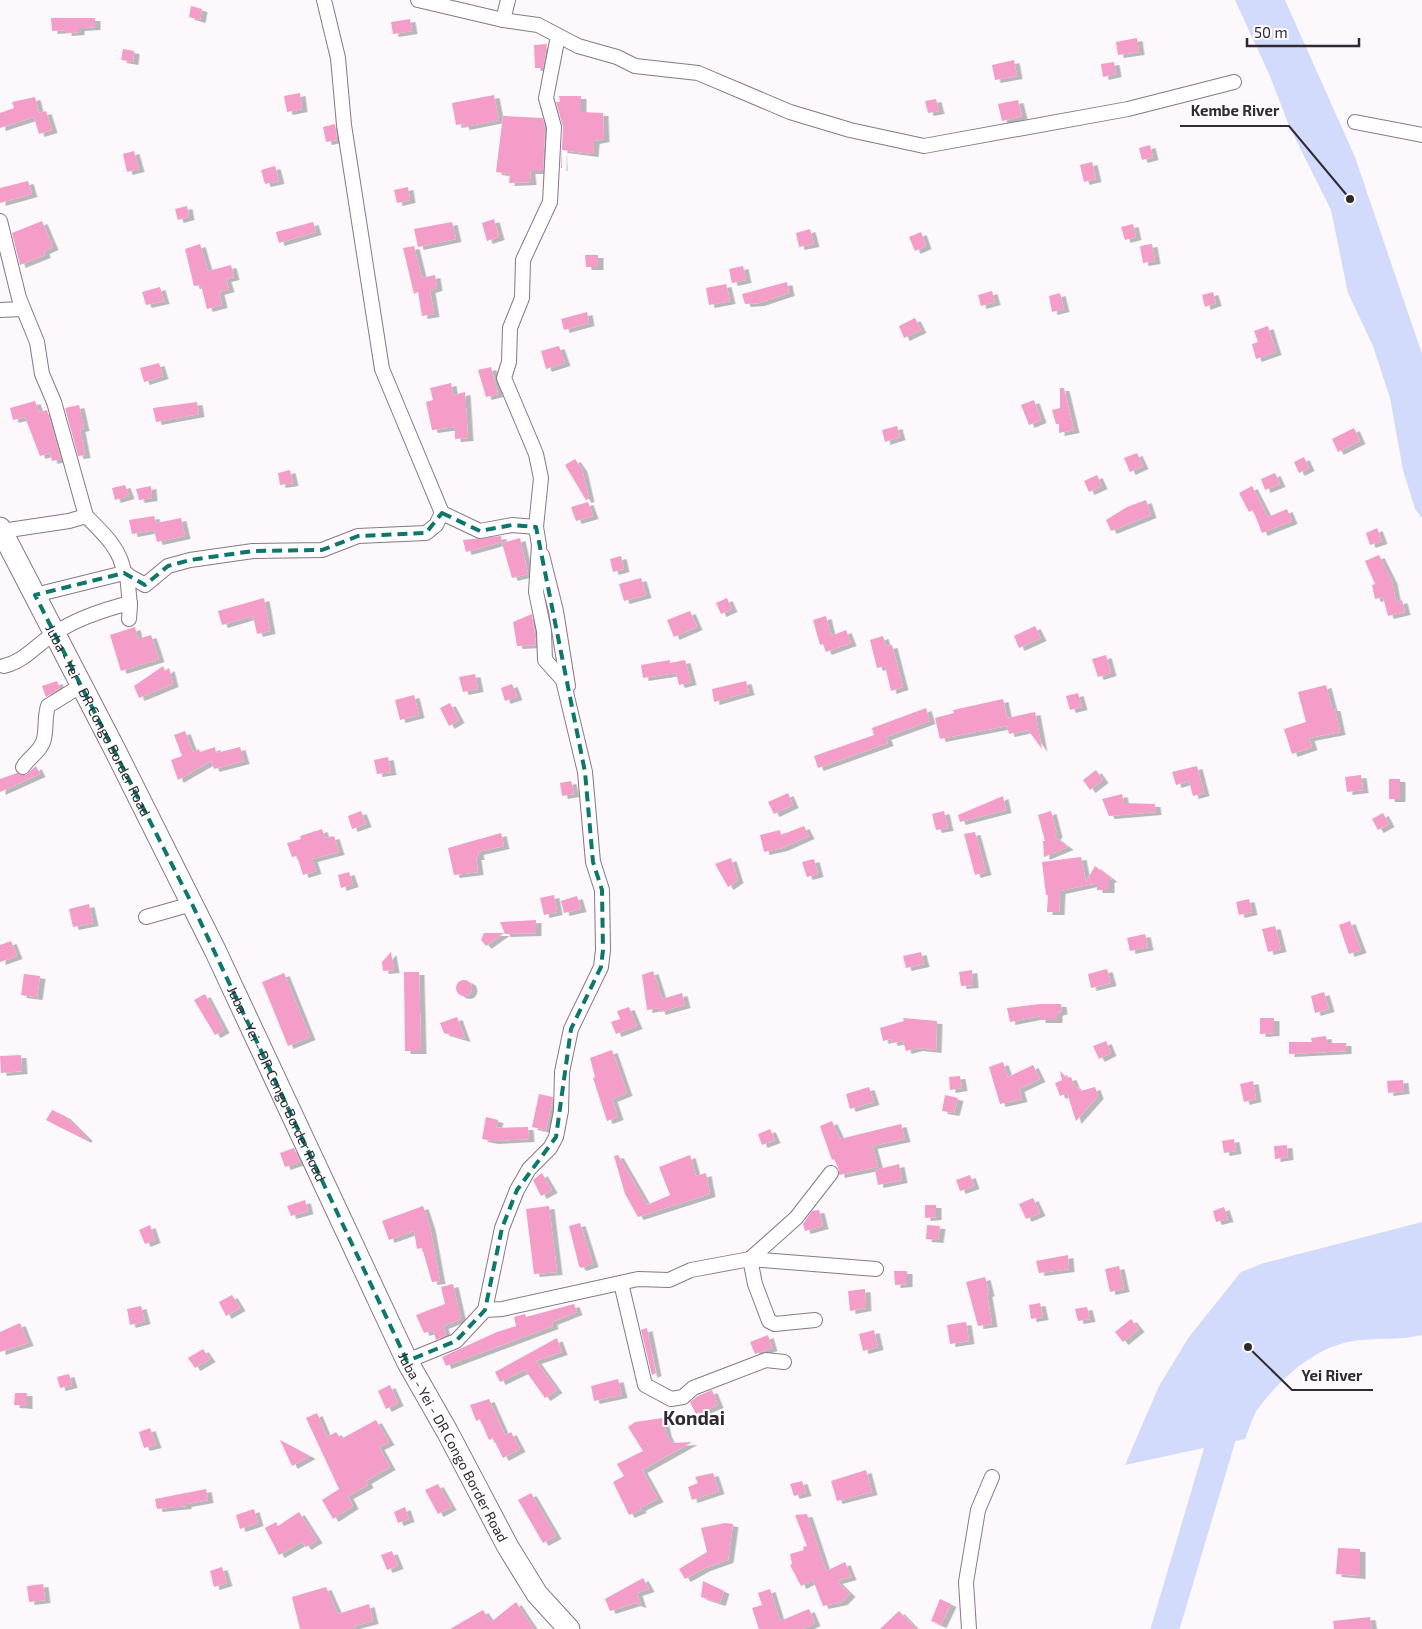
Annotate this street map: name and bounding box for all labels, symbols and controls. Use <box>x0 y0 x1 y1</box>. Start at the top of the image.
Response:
scale bar <box>1247 15 1360 47</box>
text: 50 m <box>1254 23 1288 41</box>
callout: Kembe River <box>1180 96 1289 126</box>
text: Kembe River <box>1191 101 1280 119</box>
street label: Juba - Yei - DR Congo Border Road <box>43 621 155 819</box>
street label: Juba - Yei - DR Congo Border Road <box>224 983 330 1184</box>
street label: Juba - Yei - DR Congo Border Road <box>395 1349 512 1545</box>
callout: Yei River <box>1292 1360 1373 1390</box>
text: Yei River <box>1302 1366 1363 1384</box>
district label: Kondai <box>663 1406 725 1429</box>

